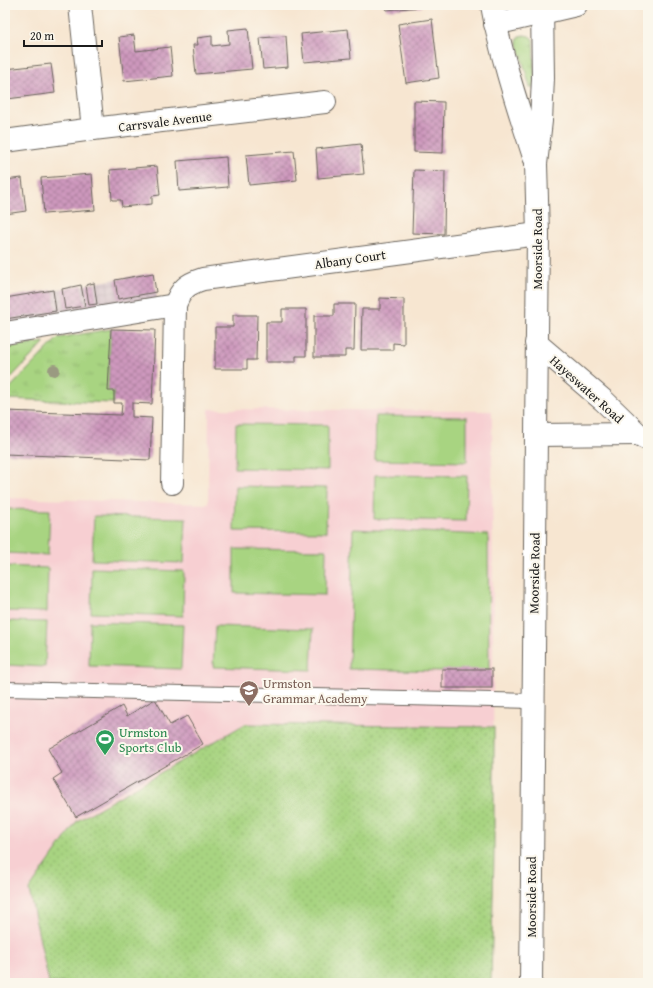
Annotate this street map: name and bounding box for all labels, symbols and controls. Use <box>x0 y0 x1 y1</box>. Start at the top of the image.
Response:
scale bar <box>24 22 102 48</box>
text: 20 m <box>30 27 54 44</box>
street label: Carrsvale Avenue <box>117 106 213 137</box>
street label: Moorside Road <box>528 208 547 290</box>
street label: Albany Court <box>313 245 387 274</box>
street label: Hayeswater Road <box>546 351 628 428</box>
street label: Moorside Road <box>524 532 545 614</box>
place label: Urmston Grammar Academy <box>263 674 368 708</box>
school or university icon: Urmston Grammar Academy <box>238 679 260 707</box>
place label: Urmston Sports Club <box>119 723 182 757</box>
sports icon: Urmston Sports Club <box>94 728 116 756</box>
street label: Moorside Road <box>522 856 541 938</box>

